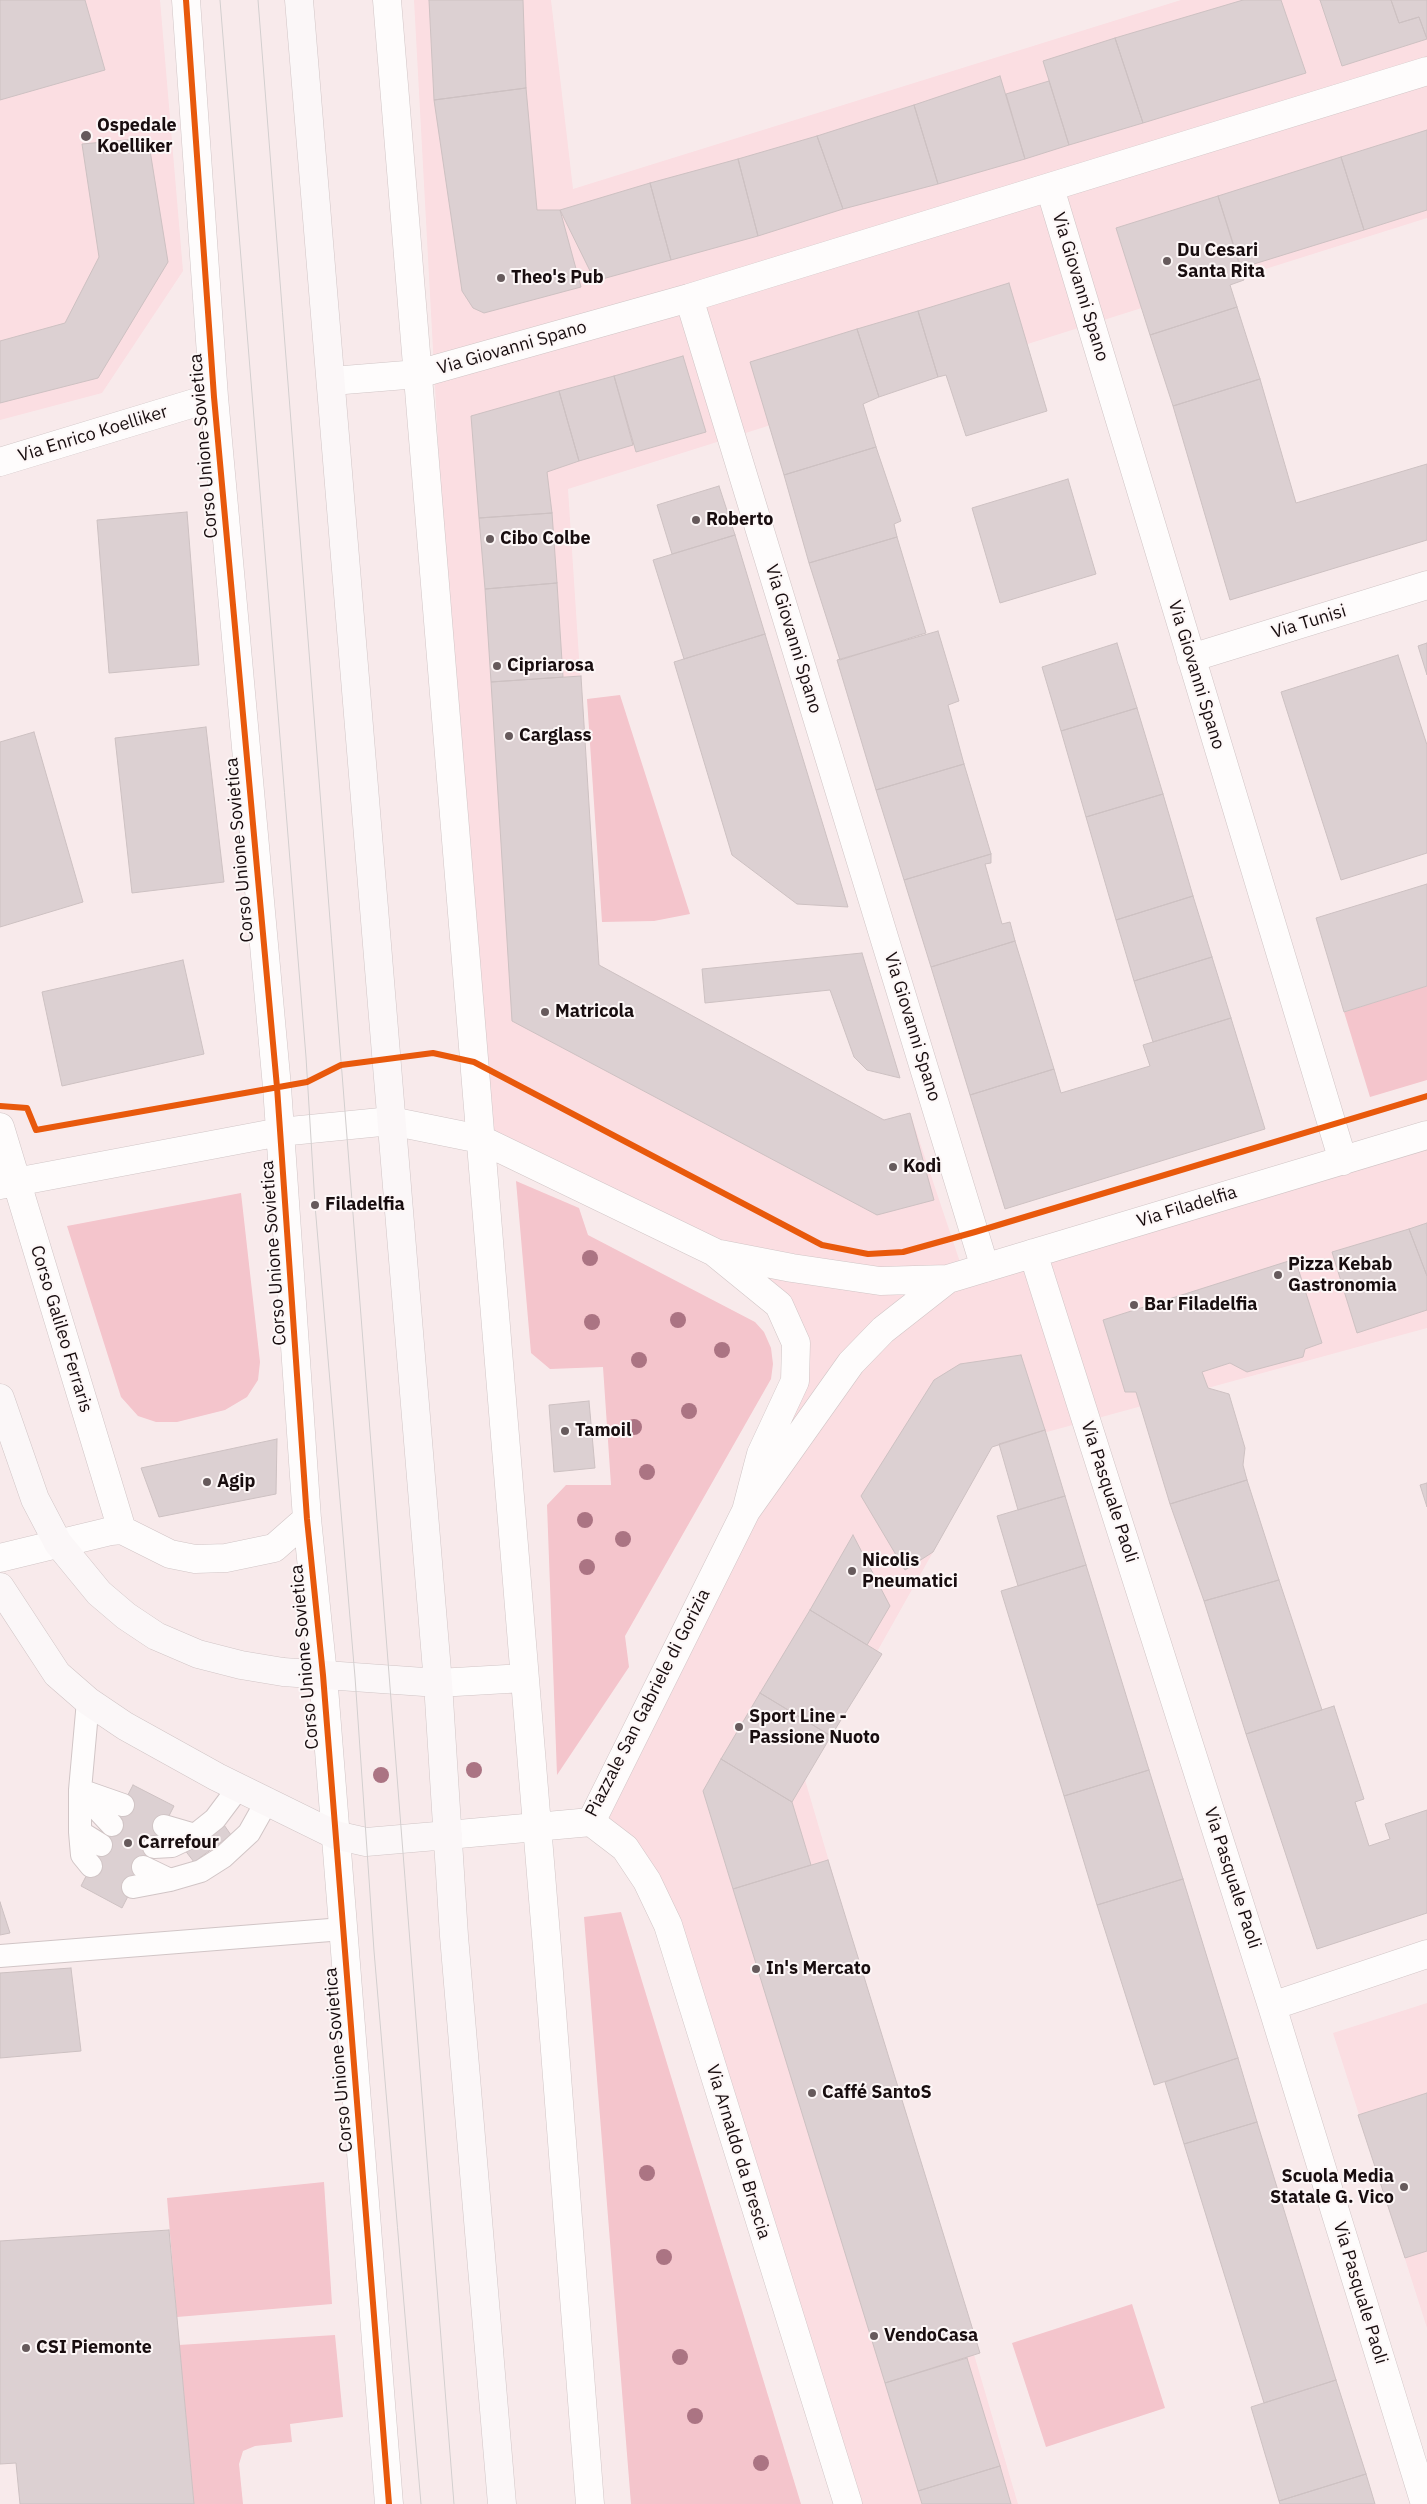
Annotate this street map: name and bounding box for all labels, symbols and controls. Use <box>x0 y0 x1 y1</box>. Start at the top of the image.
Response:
place label: Ospedale Koelliker <box>97 115 177 158</box>
marker: Ospedale Koelliker <box>79 129 93 143</box>
street label: Via Giovanni Spano <box>1047 210 1113 364</box>
place label: Du Cesari Santa Rita <box>1177 240 1265 282</box>
marker: Du Cesari Santa Rita <box>1161 255 1173 267</box>
place label: Theo's Pub <box>511 267 604 289</box>
marker: Theo's Pub <box>495 272 507 284</box>
street label: Via Giovanni Spano <box>435 316 589 380</box>
street label: Corso Unione Sovietica <box>185 353 223 539</box>
street label: Via Enrico Koelliker <box>16 401 170 467</box>
place label: Roberto <box>706 509 773 531</box>
marker: Roberto <box>690 514 702 526</box>
place label: Cibo Colbe <box>500 528 591 550</box>
marker: Cibo Colbe <box>484 533 496 545</box>
street label: Via Giovanni Spano <box>760 562 826 716</box>
street label: Via Giovanni Spano <box>1163 598 1229 752</box>
street label: Via Tunisi <box>1269 600 1349 644</box>
place label: Cipriarosa <box>507 655 594 677</box>
marker: Cipriarosa <box>491 660 503 672</box>
place label: Carglass <box>519 725 592 747</box>
marker: Carglass <box>503 730 515 742</box>
street label: Corso Unione Sovietica <box>221 757 259 943</box>
street label: Via Giovanni Spano <box>879 950 945 1104</box>
place label: Matricola <box>555 1001 634 1023</box>
marker: Matricola <box>539 1006 551 1018</box>
place label: Kodì <box>903 1156 941 1178</box>
street label: Corso Unione Sovietica <box>257 1160 291 1346</box>
marker: Kodì <box>887 1161 899 1173</box>
street label: Via Filadelfia <box>1134 1182 1240 1232</box>
place label: Filadelfia <box>325 1194 405 1216</box>
marker: Filadelfia <box>309 1199 321 1211</box>
street label: Corso Galileo Ferraris <box>25 1243 97 1415</box>
place label: Pizza Kebab Gastronomia <box>1288 1254 1397 1296</box>
marker: Pizza Kebab Gastronomia <box>1272 1269 1284 1281</box>
place label: Bar Filadelfia <box>1144 1294 1258 1316</box>
marker: Bar Filadelfia <box>1128 1299 1140 1311</box>
street label: Via Pasquale Paoli <box>1076 1419 1142 1565</box>
place label: Tamoil <box>575 1420 631 1442</box>
marker: Tamoil <box>559 1425 571 1437</box>
place label: Agip <box>217 1471 255 1493</box>
marker: Agip <box>201 1476 213 1488</box>
place label: Nicolis Pneumatici <box>862 1550 958 1592</box>
street label: Corso Unione Sovietica <box>286 1564 324 1750</box>
marker: Nicolis Pneumatici <box>846 1565 858 1577</box>
street label: Piazzale San Gabriele di Gorizia <box>581 1585 715 1821</box>
place label: Sport Line - Passione Nuoto <box>749 1706 880 1748</box>
marker: Sport Line - Passione Nuoto <box>733 1721 745 1733</box>
street label: Via Pasquale Paoli <box>1199 1805 1265 1951</box>
place label: Carrefour <box>138 1832 219 1854</box>
marker: Carrefour <box>122 1837 134 1849</box>
place label: In's Mercato <box>766 1958 871 1980</box>
marker: In's Mercato <box>750 1963 762 1975</box>
street label: Corso Unione Sovietica <box>320 1967 358 2153</box>
street label: Via Arnaldo da Brescia <box>701 2062 775 2242</box>
place label: Caffé SantoS <box>822 2082 932 2104</box>
marker: Caffé SantoS <box>806 2087 818 2099</box>
place label: Scuola Media Statale G. Vico <box>1270 2166 1394 2208</box>
marker: Scuola Media Statale G. Vico <box>1398 2181 1410 2193</box>
street label: Via Pasquale Paoli <box>1328 2219 1392 2367</box>
place label: VendoCasa <box>884 2325 978 2347</box>
marker: VendoCasa <box>868 2330 880 2342</box>
place label: CSI Piemonte <box>36 2337 152 2359</box>
marker: CSI Piemonte <box>20 2342 32 2354</box>

